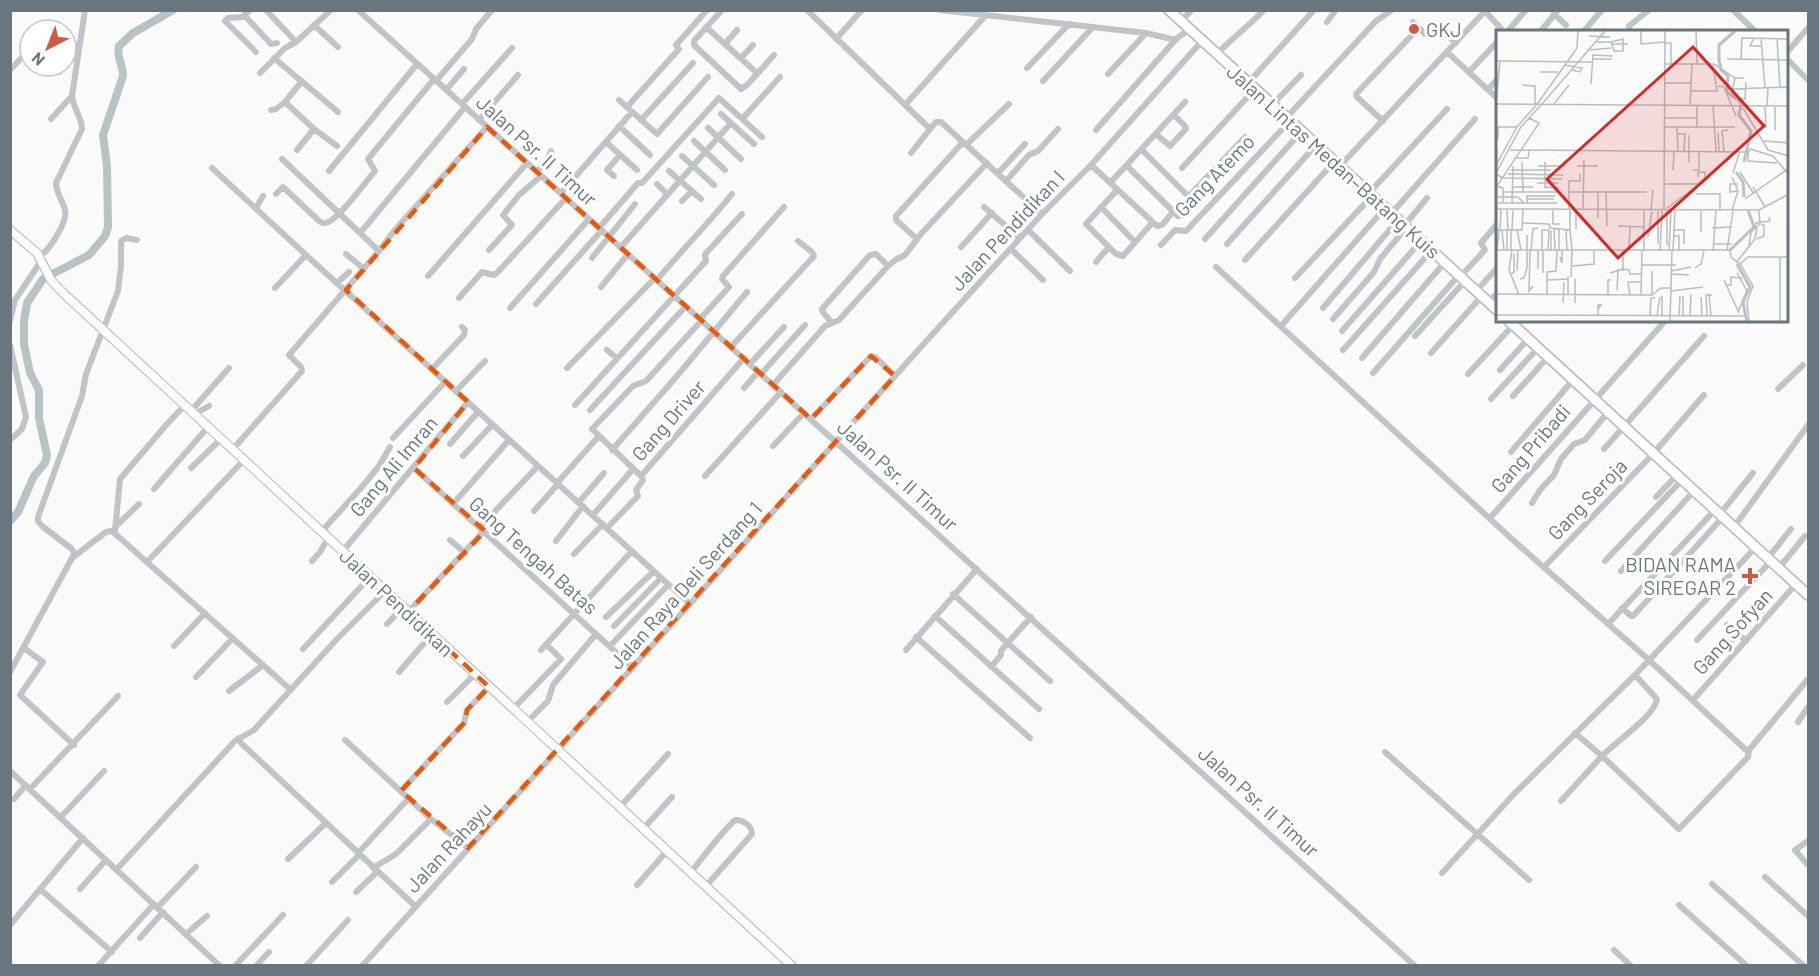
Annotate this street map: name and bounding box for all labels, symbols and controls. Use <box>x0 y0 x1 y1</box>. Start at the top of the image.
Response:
place label: GKJ <box>1426 17 1462 41</box>
north arrow <box>18 18 78 78</box>
marker: GKJ <box>1407 22 1421 36</box>
inset map <box>1496 30 1789 322</box>
text: N <box>27 49 48 70</box>
street label: Jalan Lintas Medan–Batang Kuis <box>1222 59 1446 263</box>
street label: Jalan Psr. II Timur <box>472 90 602 210</box>
street label: Gang Atemo <box>1169 129 1259 221</box>
street label: Jalan Pendidikan I <box>945 165 1069 295</box>
street label: Gang Driver <box>626 375 710 465</box>
street label: Gang Pribadi <box>1485 399 1575 497</box>
street label: Gang Ali Imran <box>344 411 442 521</box>
street label: Jalan Psr. II Timur <box>833 415 963 535</box>
street label: Gang Seroja <box>1542 453 1632 545</box>
street label: Gang Tengah Batas <box>465 491 603 619</box>
street label: Jalan Raya Deli Serdang 1 <box>604 496 766 674</box>
street label: Jalan Pendidikan <box>335 543 459 661</box>
place label: BIDAN RAMA SIREGAR 2 <box>1625 552 1736 599</box>
marker: BIDAN RAMA SIREGAR 2 <box>1741 567 1759 585</box>
street label: Gang Sofyan <box>1687 583 1777 679</box>
street label: Jalan Psr. II Timur <box>1194 741 1324 861</box>
street label: Jalan Rahayu <box>400 797 496 897</box>

